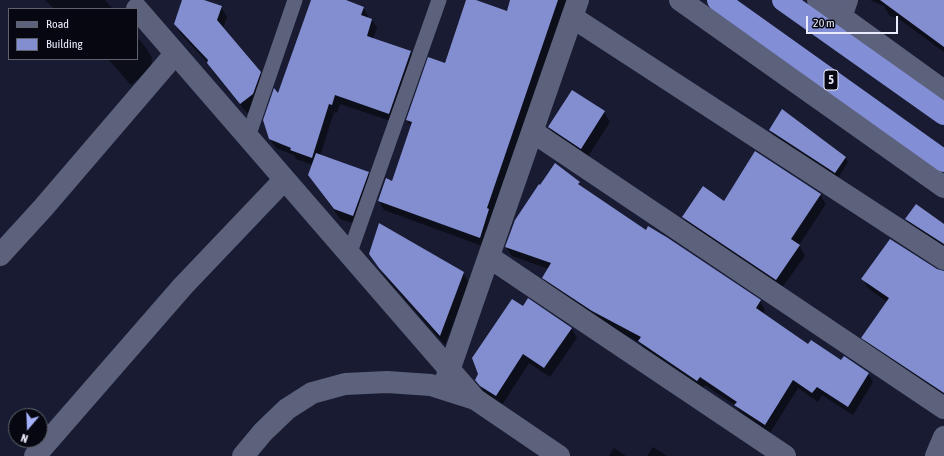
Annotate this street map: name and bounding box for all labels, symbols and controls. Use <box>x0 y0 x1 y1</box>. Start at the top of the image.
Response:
legend <box>8 8 138 60</box>
scale bar <box>808 8 900 34</box>
text: 20 m <box>813 16 835 30</box>
text: Road <box>46 17 69 31</box>
text: Building <box>46 37 83 51</box>
road number: 5 <box>824 70 838 90</box>
north arrow <box>8 408 48 448</box>
text: N <box>19 432 29 445</box>

